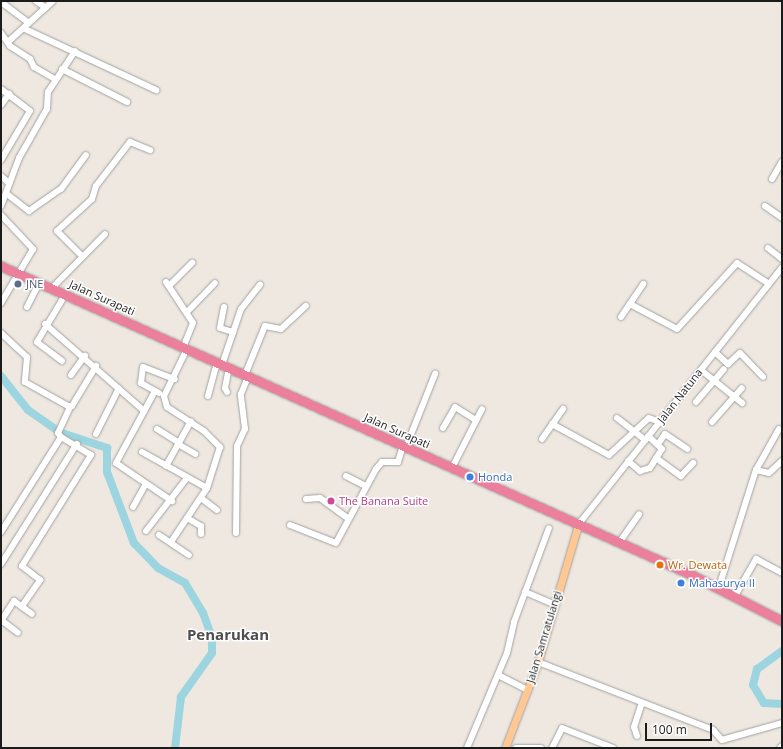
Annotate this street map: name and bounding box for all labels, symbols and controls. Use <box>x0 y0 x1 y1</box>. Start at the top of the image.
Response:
place label: JNE <box>26 277 43 291</box>
street label: Jalan Surapati <box>67 278 137 318</box>
marker: JNE <box>13 279 23 289</box>
street label: Jalan Natuna <box>655 366 705 426</box>
street label: Jalan Surapati <box>362 411 432 451</box>
place label: Honda <box>478 470 512 484</box>
marker: Honda <box>465 472 475 482</box>
place label: The Banana Suite <box>339 494 428 508</box>
marker: The Banana Suite <box>326 496 336 506</box>
place label: Wr. Dewata <box>668 558 727 572</box>
marker: Wr. Dewata <box>655 560 665 570</box>
place label: Mahasurya II <box>689 576 755 590</box>
marker: Mahasurya II <box>676 578 686 588</box>
street label: Jalan Samratulangi <box>524 589 564 685</box>
district label: Penarukan <box>187 626 269 644</box>
scale bar <box>647 715 714 741</box>
text: 100 m <box>652 721 687 738</box>

